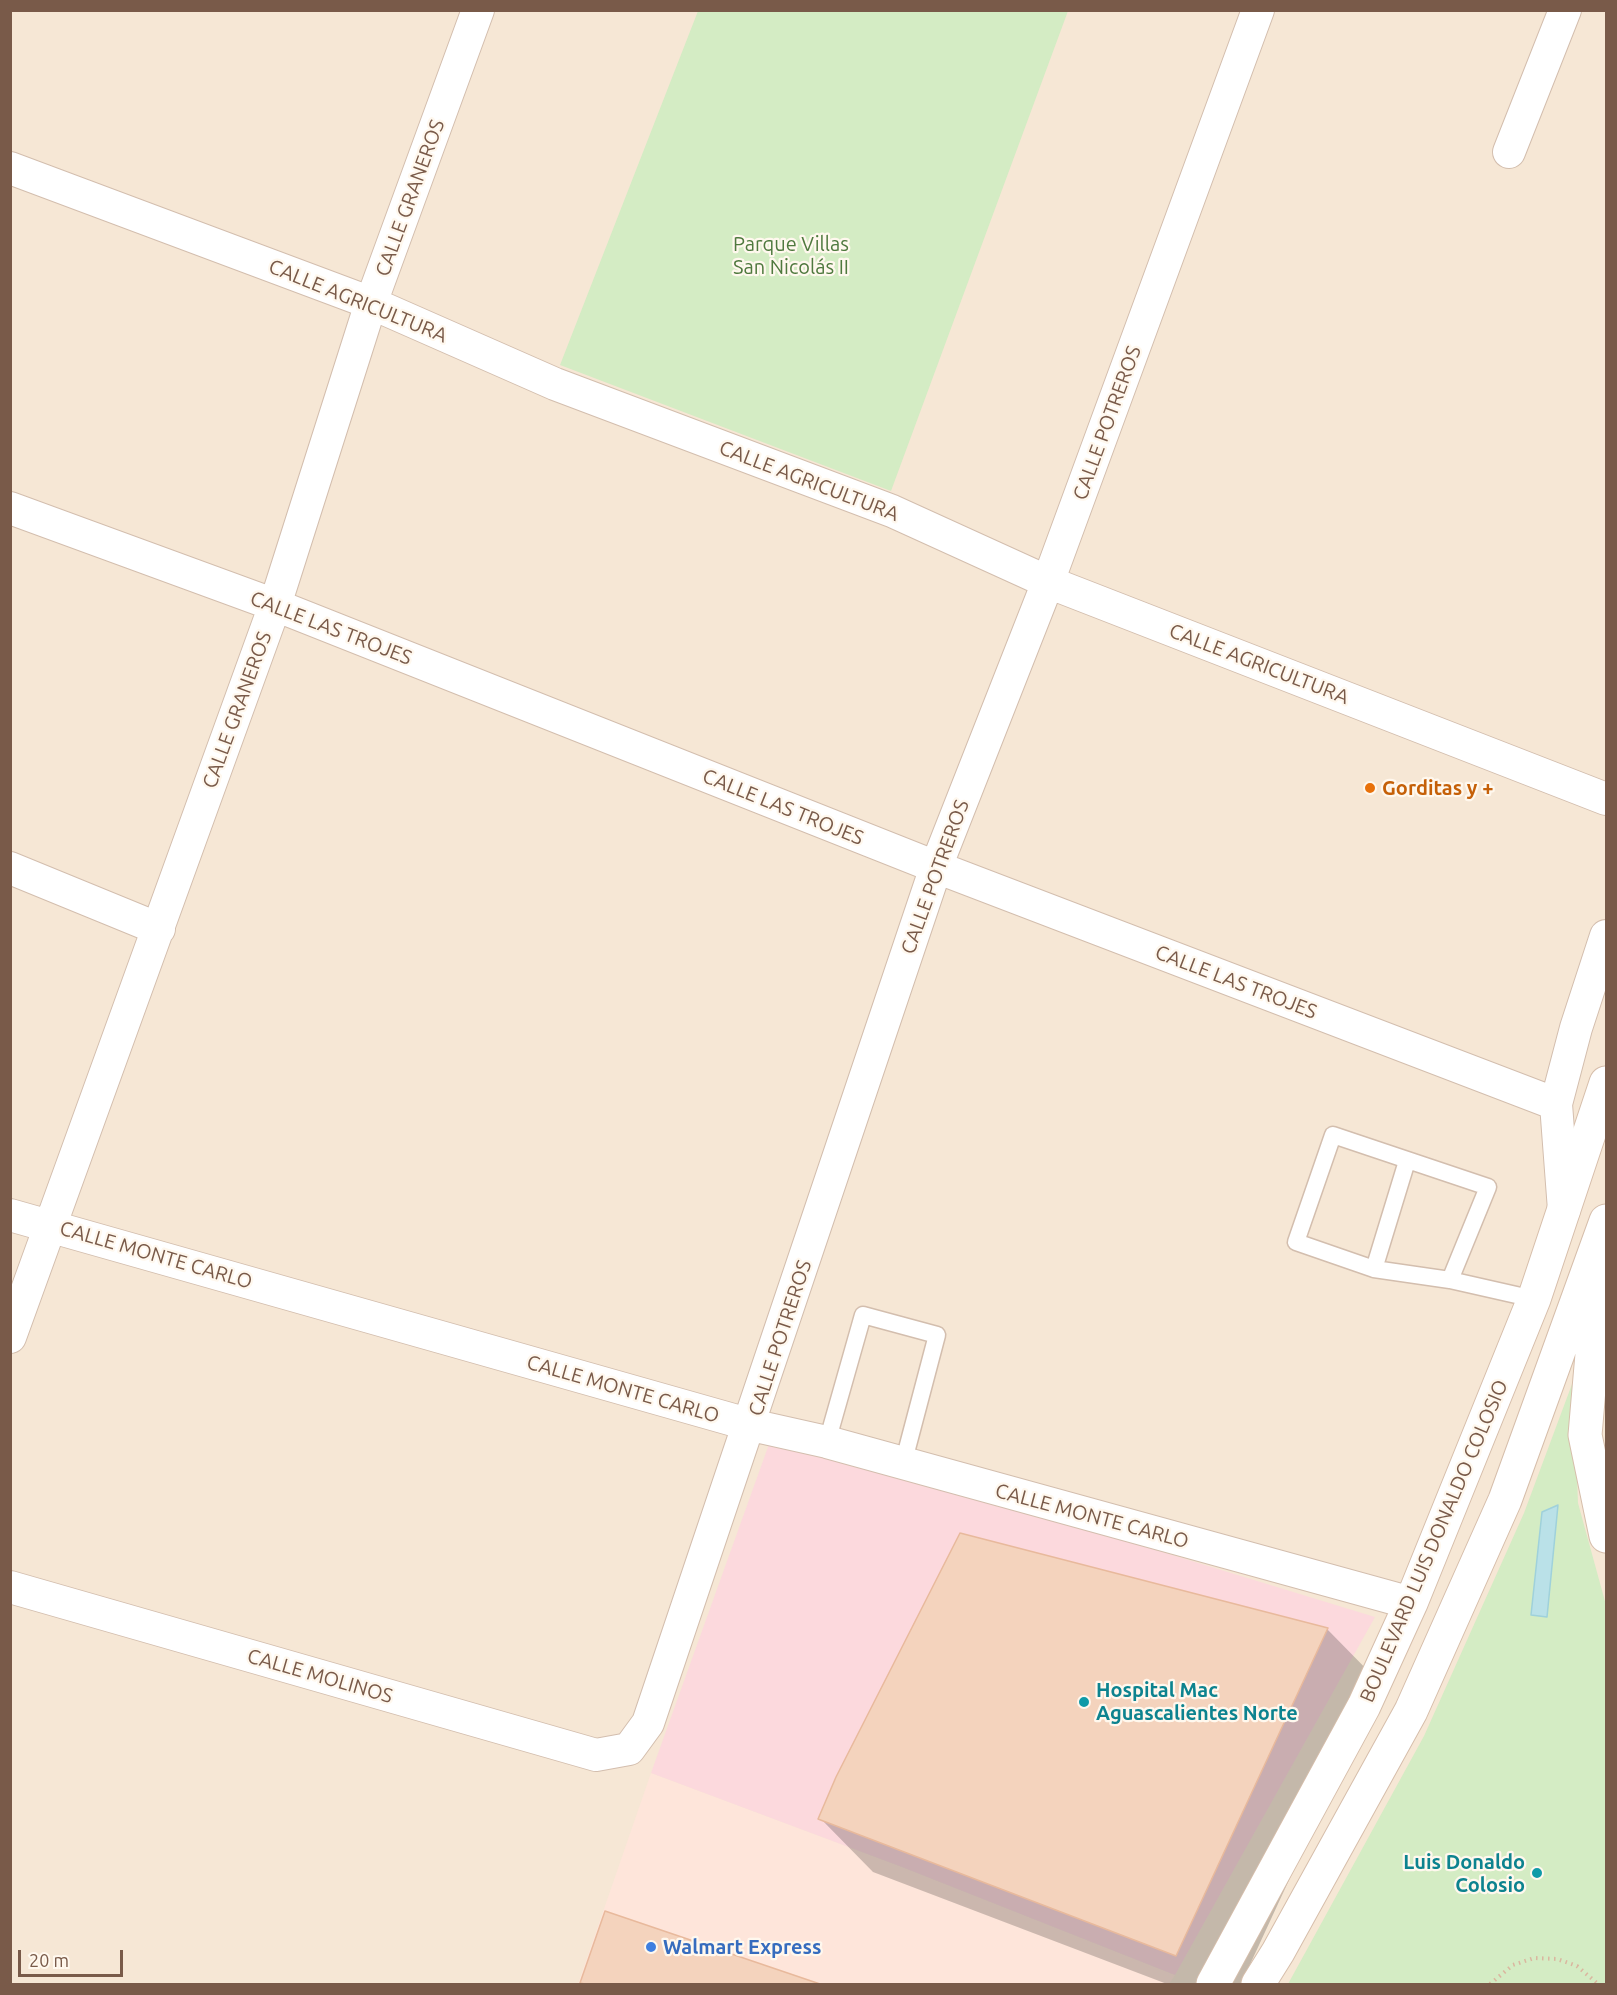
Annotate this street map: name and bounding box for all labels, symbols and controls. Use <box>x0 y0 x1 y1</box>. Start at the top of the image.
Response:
street label: CALLE GRANEROS <box>370 116 450 280</box>
park label: Parque Villas San Nicolás II <box>733 232 849 279</box>
street label: CALLE AGRICULTURA <box>265 254 451 348</box>
street label: CALLE POTREROS <box>1068 343 1146 503</box>
street label: CALLE AGRICULTURA <box>716 436 902 526</box>
street label: CALLE LAS TROJES <box>247 586 415 670</box>
street label: CALLE AGRICULTURA <box>1166 619 1352 709</box>
street label: CALLE GRANEROS <box>197 628 277 792</box>
street label: CALLE LAS TROJES <box>699 764 867 850</box>
place label: Gorditas y + <box>1382 776 1493 800</box>
marker: Gorditas y + <box>1363 781 1377 795</box>
street label: CALLE POTREROS <box>896 797 974 957</box>
street label: CALLE LAS TROJES <box>1152 940 1320 1024</box>
street label: CALLE MONTE CARLO <box>57 1216 255 1294</box>
street label: CALLE POTREROS <box>744 1257 816 1419</box>
street label: CALLE MONTE CARLO <box>524 1350 722 1428</box>
street label: BOULEVARD LUIS DONALDO COLOSIO <box>1355 1376 1513 1706</box>
street label: CALLE MONTE CARLO <box>993 1479 1191 1553</box>
street label: CALLE MOLINOS <box>244 1644 396 1708</box>
place label: Hospital Mac Aguascalientes Norte <box>1096 1678 1298 1725</box>
marker: Hospital Mac Aguascalientes Norte <box>1077 1695 1091 1709</box>
place label: Luis Donaldo Colosio <box>1403 1850 1525 1897</box>
marker: Luis Donaldo Colosio <box>1530 1866 1544 1880</box>
place label: Walmart Express <box>663 1935 821 1959</box>
scale bar <box>21 1938 126 1976</box>
marker: Walmart Express <box>644 1940 658 1954</box>
text: 20 m <box>29 1950 69 1970</box>

